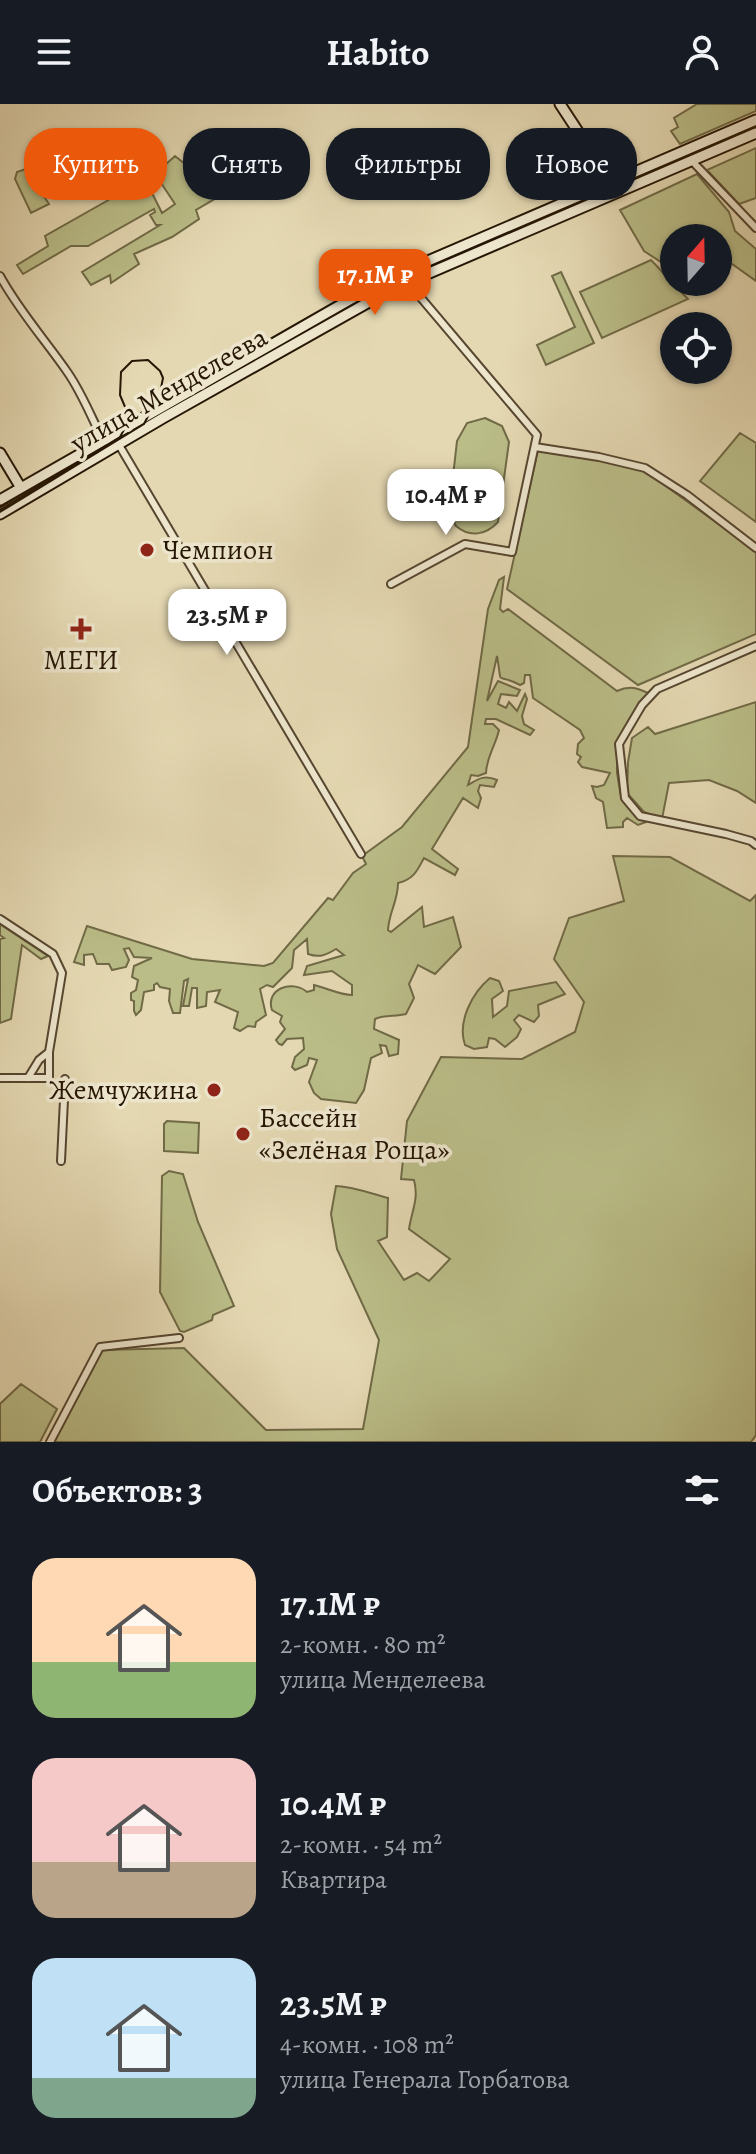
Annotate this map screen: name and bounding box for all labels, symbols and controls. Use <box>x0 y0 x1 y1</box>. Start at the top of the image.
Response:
text: Habito <box>326 28 430 77</box>
icon: menu <box>32 30 76 74</box>
icon: person <box>680 30 724 74</box>
chip: Купить <box>24 128 167 200</box>
chip: Снять <box>183 128 310 200</box>
chip: Фильтры <box>326 128 490 200</box>
chip: Новое <box>506 128 637 200</box>
north arrow <box>660 224 732 296</box>
map controls <box>660 224 732 384</box>
pin: 17.1M ₽ <box>301 249 449 317</box>
text: 17.1M ₽ <box>337 257 413 292</box>
button: locate <box>660 312 732 384</box>
street label: улица Менделеева <box>63 318 274 462</box>
pin: 10.4M ₽ <box>372 469 520 537</box>
text: 10.4M ₽ <box>405 477 487 512</box>
place label: Чемпион <box>163 531 274 569</box>
marker: Чемпион <box>138 541 156 559</box>
pin: 23.5M ₽ <box>153 589 301 657</box>
text: 23.5M ₽ <box>186 597 268 632</box>
marker: МЕГИ <box>70 618 92 640</box>
place label: МЕГИ <box>43 641 119 679</box>
place label: Жемчужина <box>49 1071 198 1109</box>
marker: Жемчужина <box>205 1081 223 1099</box>
place label: Бассейн «Зелёная Роща» <box>259 1099 449 1169</box>
marker: Бассейн «Зелёная Роща» <box>234 1125 252 1143</box>
text: Объектов: 3 <box>32 1467 203 1514</box>
icon: filters <box>680 1468 724 1512</box>
text: 17.1M ₽ <box>280 1580 380 1627</box>
icon: home <box>96 1590 192 1686</box>
text: 2-комн. · 80 m² <box>280 1627 446 1662</box>
text: улица Менделеева <box>280 1662 486 1697</box>
text: 10.4M ₽ <box>280 1780 386 1827</box>
icon: home <box>96 1790 192 1886</box>
text: 2-комн. · 54 m² <box>280 1827 442 1862</box>
text: Квартира <box>280 1862 387 1897</box>
text: 23.5M ₽ <box>280 1980 387 2027</box>
icon: home <box>96 1990 192 2086</box>
text: 4-комн. · 108 m² <box>280 2027 454 2062</box>
text: улица Генерала Горбатова <box>280 2062 570 2097</box>

